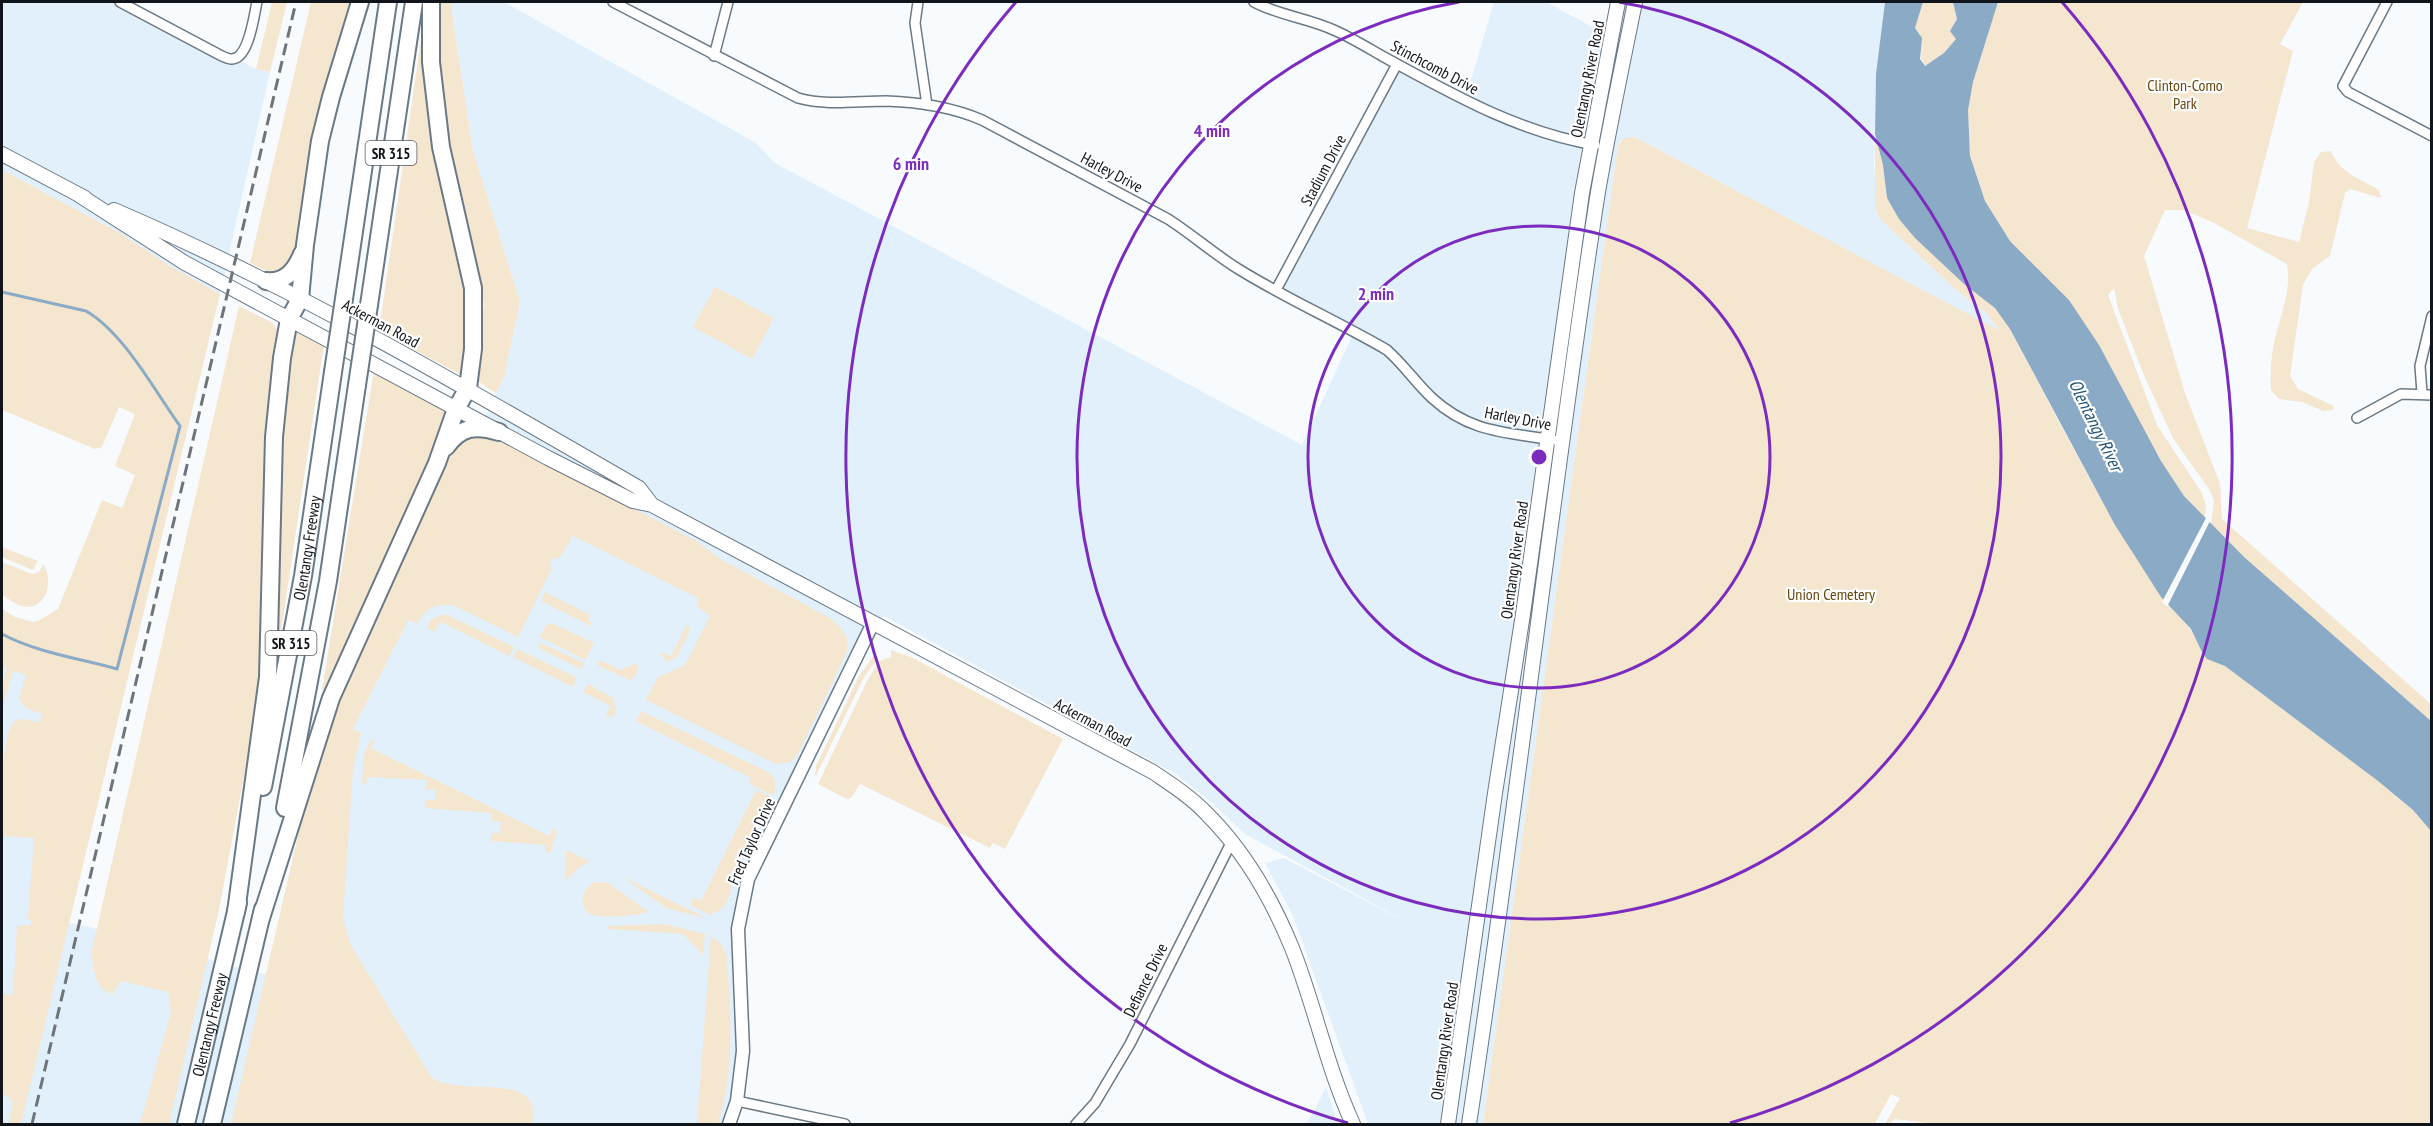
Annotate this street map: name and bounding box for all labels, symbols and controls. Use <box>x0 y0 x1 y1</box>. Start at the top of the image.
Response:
street label: Olentangy River Road <box>1566 19 1608 139</box>
street label: Stinchcomb Drive <box>1388 35 1482 99</box>
park label: Clinton-Como Park <box>2147 75 2223 113</box>
text: 4 min <box>1194 119 1230 142</box>
street label: Stadium Drive <box>1296 131 1350 209</box>
road number: SR 315 <box>366 141 416 165</box>
street label: Harley Drive <box>1078 147 1146 197</box>
text: 6 min <box>893 152 929 175</box>
text: 2 min <box>1358 282 1394 305</box>
street label: Ackerman Road <box>339 294 423 352</box>
water label: Olentangy River <box>2064 375 2129 477</box>
street label: Harley Drive <box>1483 402 1553 434</box>
centre of rings <box>1529 447 1549 467</box>
street label: Olentangy Freeway <box>289 494 325 602</box>
street label: Olentangy River Road <box>1496 500 1532 620</box>
park label: Union Cemetery <box>1787 584 1875 604</box>
road number: SR 315 <box>266 631 316 655</box>
street label: Ackerman Road <box>1051 693 1135 751</box>
street label: Fred Taylor Drive <box>723 794 779 888</box>
street label: Defiance Drive <box>1118 940 1172 1020</box>
street label: Olentangy Freeway <box>188 971 231 1078</box>
street label: Olentangy River Road <box>1426 981 1462 1101</box>

